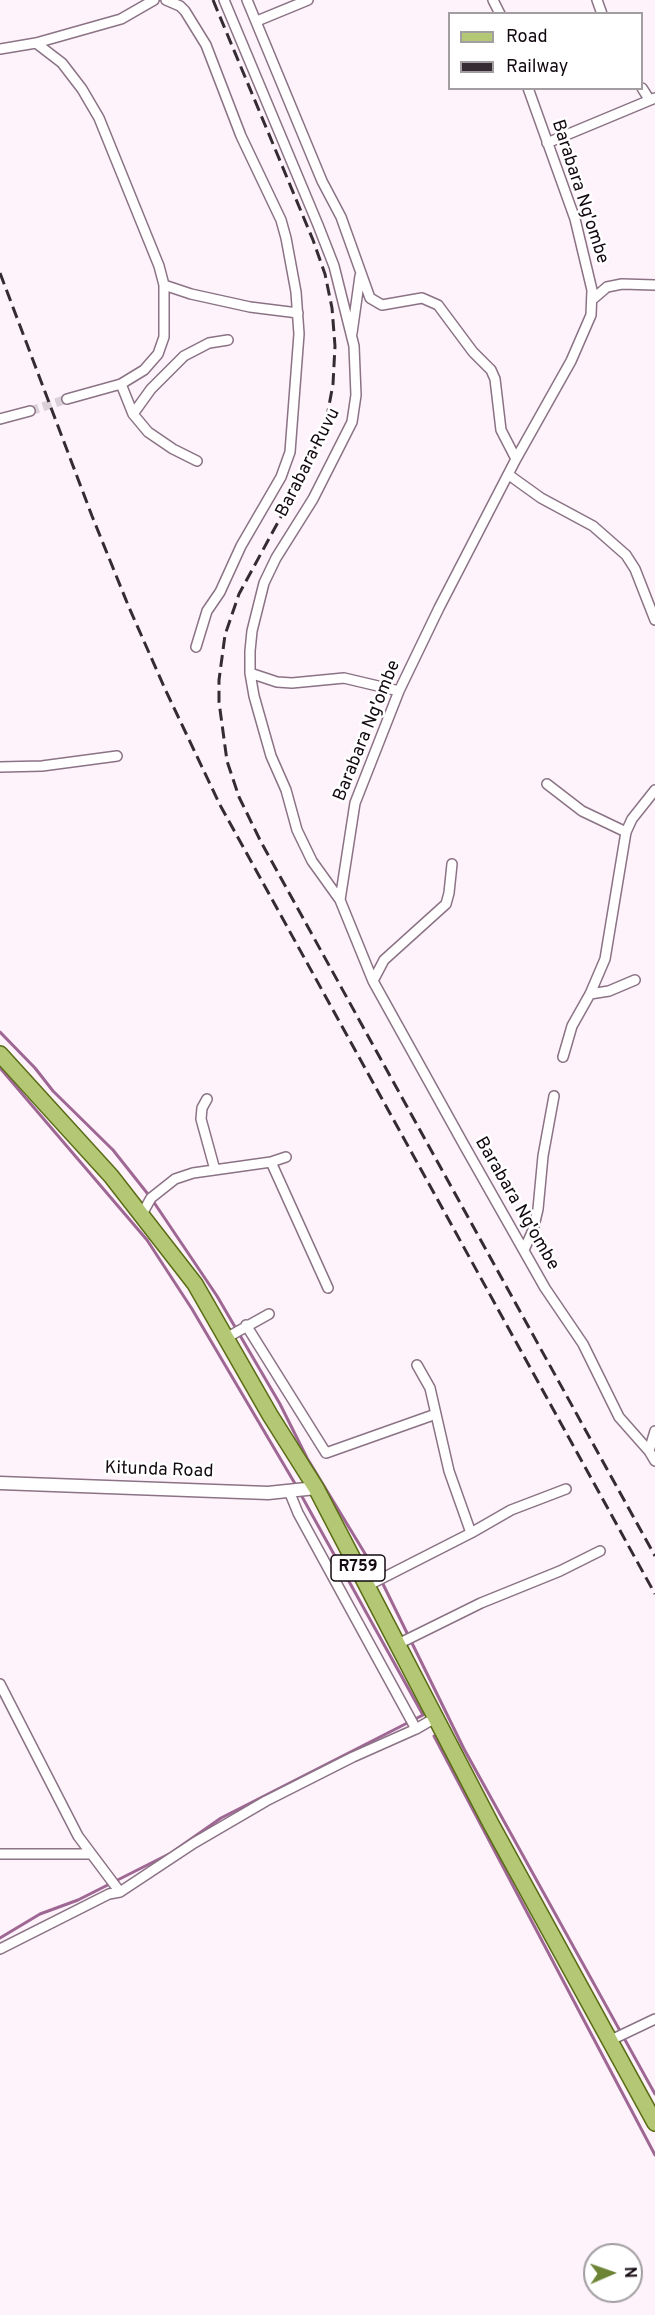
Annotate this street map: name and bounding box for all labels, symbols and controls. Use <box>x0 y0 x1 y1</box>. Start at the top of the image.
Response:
legend <box>448 12 643 90</box>
text: Road <box>506 26 548 49</box>
text: Railway <box>506 56 568 79</box>
street label: Barabara Ng'ombe <box>546 117 612 267</box>
street label: Barabara Ruvu <box>272 405 346 521</box>
street label: Barabara Ng'ombe <box>330 657 406 805</box>
street label: Barabara Ng'ombe <box>469 1134 563 1274</box>
street label: Kitunda Road <box>104 1458 214 1484</box>
road number: R759 <box>331 1555 385 1581</box>
north arrow <box>583 2243 643 2303</box>
text: N <box>619 2266 639 2279</box>

